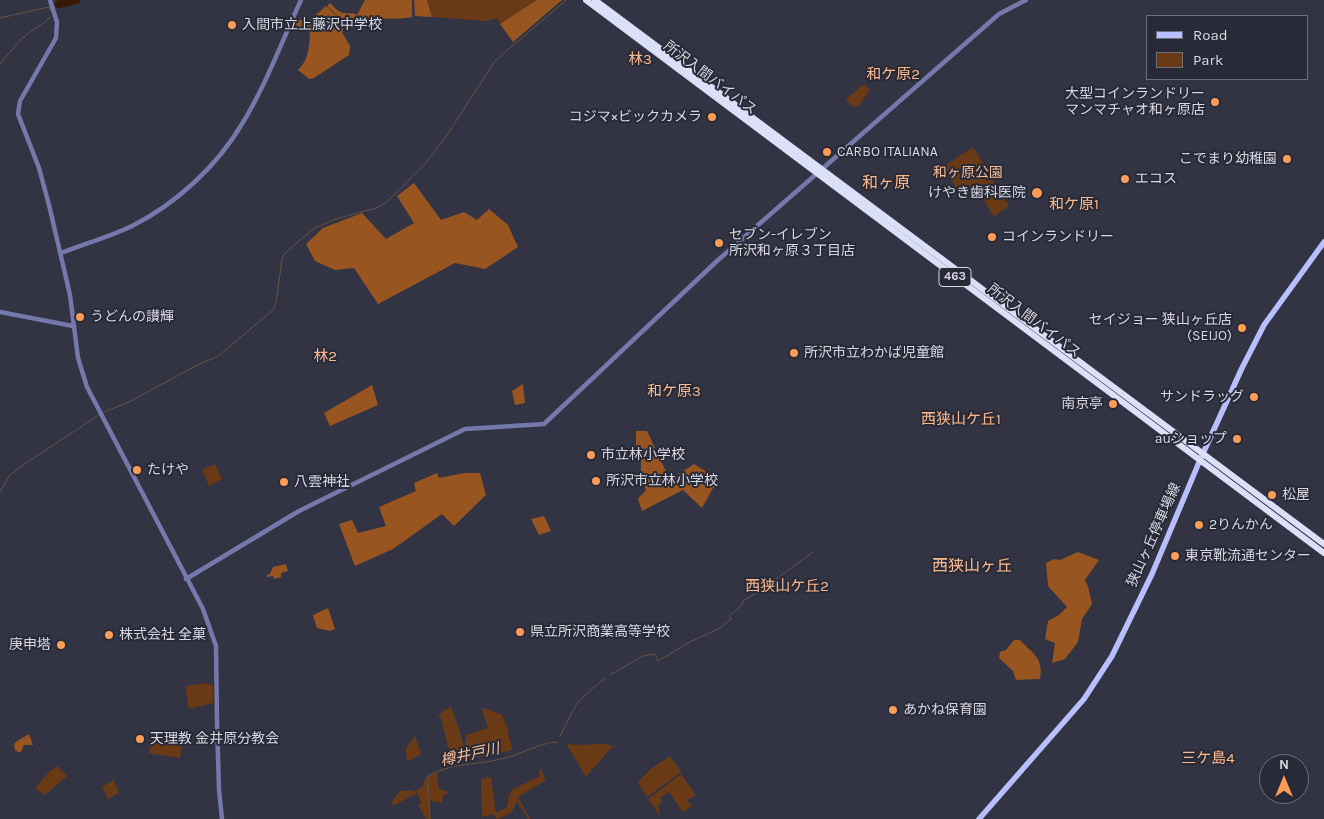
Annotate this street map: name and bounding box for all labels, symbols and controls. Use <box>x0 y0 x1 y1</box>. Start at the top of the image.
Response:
legend <box>1146 15 1309 80</box>
place label: 入間市立上藤沢中学校 <box>242 17 382 33</box>
marker: 入間市立上藤沢中学校 <box>226 19 238 31</box>
text: Road <box>1193 26 1228 44</box>
street label: 所沢入間バイパス <box>660 38 760 118</box>
district label: 林3 <box>628 51 652 69</box>
text: Park <box>1193 51 1223 69</box>
district label: 和ケ原2 <box>866 66 920 84</box>
place label: 大型コインランドリー マンマチャオ和ヶ原店 <box>1065 86 1205 118</box>
marker: 大型コインランドリー マンマチャオ和ヶ原店 <box>1209 96 1221 108</box>
place label: コジマ×ビックカメラ <box>569 109 702 125</box>
marker: コジマ×ビックカメラ <box>706 111 718 123</box>
place label: CARBO ITALIANA <box>837 144 938 160</box>
marker: CARBO ITALIANA <box>821 146 833 158</box>
place label: こでまり幼稚園 <box>1179 151 1277 167</box>
marker: こでまり幼稚園 <box>1281 153 1293 165</box>
park label: 和ヶ原公園 <box>933 165 1003 181</box>
place label: エコス <box>1135 171 1177 187</box>
district label: 和ヶ原 <box>862 173 910 193</box>
marker: エコス <box>1119 173 1131 185</box>
place label: けやき歯科医院 <box>928 185 1026 201</box>
marker: けやき歯科医院 <box>1030 186 1044 200</box>
district label: 和ケ原1 <box>1049 196 1099 214</box>
place label: セブン-イレブン 所沢和ヶ原３丁目店 <box>729 227 855 260</box>
place label: コインランドリー <box>1002 229 1114 245</box>
marker: コインランドリー <box>986 231 998 243</box>
marker: セブン-イレブン 所沢和ヶ原３丁目店 <box>713 237 725 249</box>
road number: 463 <box>939 268 971 286</box>
street label: 所沢入間バイパス <box>984 281 1084 361</box>
place label: うどんの讃輝 <box>90 309 174 325</box>
marker: うどんの讃輝 <box>74 311 86 323</box>
place label: セイジョー 狭山ヶ丘店 (SEIJO) <box>1089 312 1232 344</box>
marker: セイジョー 狭山ヶ丘店 (SEIJO) <box>1236 322 1248 334</box>
place label: 所沢市立わかば児童館 <box>804 345 944 361</box>
marker: 所沢市立わかば児童館 <box>788 347 800 359</box>
district label: 林2 <box>313 348 337 366</box>
district label: 和ケ原3 <box>647 383 701 401</box>
place label: サンドラッグ <box>1160 389 1244 405</box>
marker: サンドラッグ <box>1248 391 1260 403</box>
place label: 南京亭 <box>1061 396 1103 412</box>
marker: 南京亭 <box>1107 398 1119 410</box>
district label: 西狭山ケ丘1 <box>921 411 1001 429</box>
place label: auショップ <box>1155 431 1227 447</box>
marker: auショップ <box>1231 433 1243 445</box>
place label: 市立林小学校 <box>601 447 685 463</box>
marker: 市立林小学校 <box>585 449 597 461</box>
place label: たけや <box>147 462 189 478</box>
marker: たけや <box>131 464 143 476</box>
place label: 所沢市立林小学校 <box>606 473 718 489</box>
place label: 八雲神社 <box>294 474 350 490</box>
marker: 所沢市立林小学校 <box>590 475 602 487</box>
marker: 八雲神社 <box>278 476 290 488</box>
street label: 狭山ヶ丘停車場線 <box>1124 480 1184 590</box>
place label: 松屋 <box>1282 487 1310 503</box>
marker: 松屋 <box>1266 489 1278 501</box>
place label: 2りんかん <box>1209 517 1273 533</box>
marker: 2りんかん <box>1193 519 1205 531</box>
place label: 東京靴流通センター <box>1185 548 1311 564</box>
marker: 東京靴流通センター <box>1169 550 1181 562</box>
district label: 西狭山ヶ丘 <box>932 556 1012 576</box>
district label: 西狭山ケ丘2 <box>745 578 829 596</box>
place label: 県立所沢商業高等学校 <box>530 624 670 640</box>
marker: 県立所沢商業高等学校 <box>514 626 526 638</box>
place label: 株式会社 全菓 <box>119 627 206 643</box>
marker: 株式会社 全菓 <box>103 629 115 641</box>
place label: 庚申塔 <box>9 637 51 653</box>
marker: 庚申塔 <box>55 639 67 651</box>
place label: あかね保育園 <box>903 702 987 718</box>
marker: あかね保育園 <box>887 704 899 716</box>
place label: 天理教 金井原分教会 <box>150 731 279 747</box>
marker: 天理教 金井原分教会 <box>134 733 146 745</box>
water label: 樽井戸川 <box>439 740 501 770</box>
district label: 三ケ島4 <box>1181 750 1235 768</box>
north arrow <box>1259 754 1309 804</box>
text: N <box>1279 756 1289 773</box>

